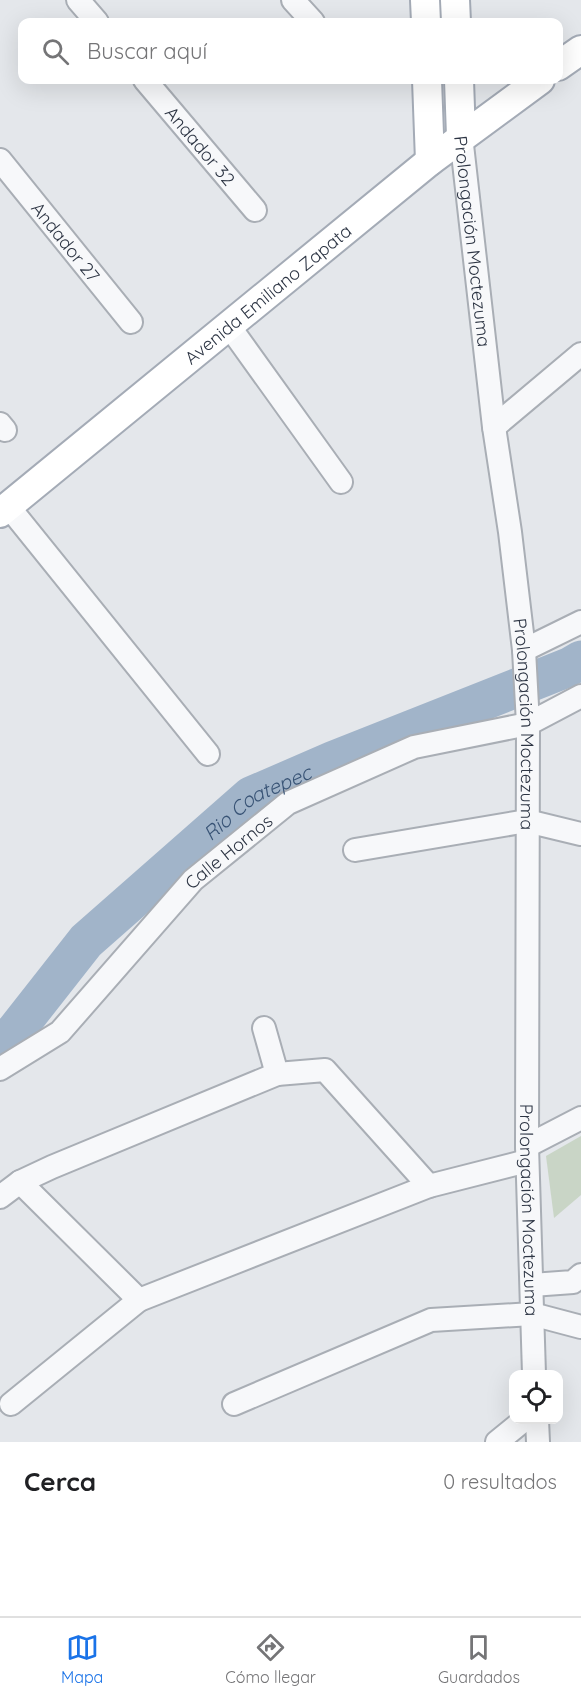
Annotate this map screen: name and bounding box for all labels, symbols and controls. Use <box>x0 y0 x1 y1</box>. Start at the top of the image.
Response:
search box <box>18 18 563 84</box>
icon: search <box>39 35 72 68</box>
text: Buscar aquí <box>87 37 207 65</box>
street label: Andador 32 <box>160 101 241 190</box>
street label: Prolongación Moctezuma <box>450 135 496 348</box>
street label: Andador 27 <box>27 197 105 286</box>
street label: Avenida Emiliano Zapata <box>180 219 356 369</box>
street label: Prolongación Moctezuma <box>509 617 540 830</box>
water label: Rio Coatepec <box>197 759 316 845</box>
street label: Calle Hornos <box>179 809 277 893</box>
street label: Prolongación Moctezuma <box>515 1104 544 1316</box>
map controls <box>509 1370 563 1424</box>
button: locate <box>509 1370 563 1424</box>
text: Cerca <box>24 1465 96 1498</box>
text: 0 resultados <box>443 1469 557 1494</box>
tab: Mapa <box>61 1631 103 1687</box>
tab: Cómo llegar <box>225 1631 316 1687</box>
tab: Guardados <box>438 1631 520 1687</box>

